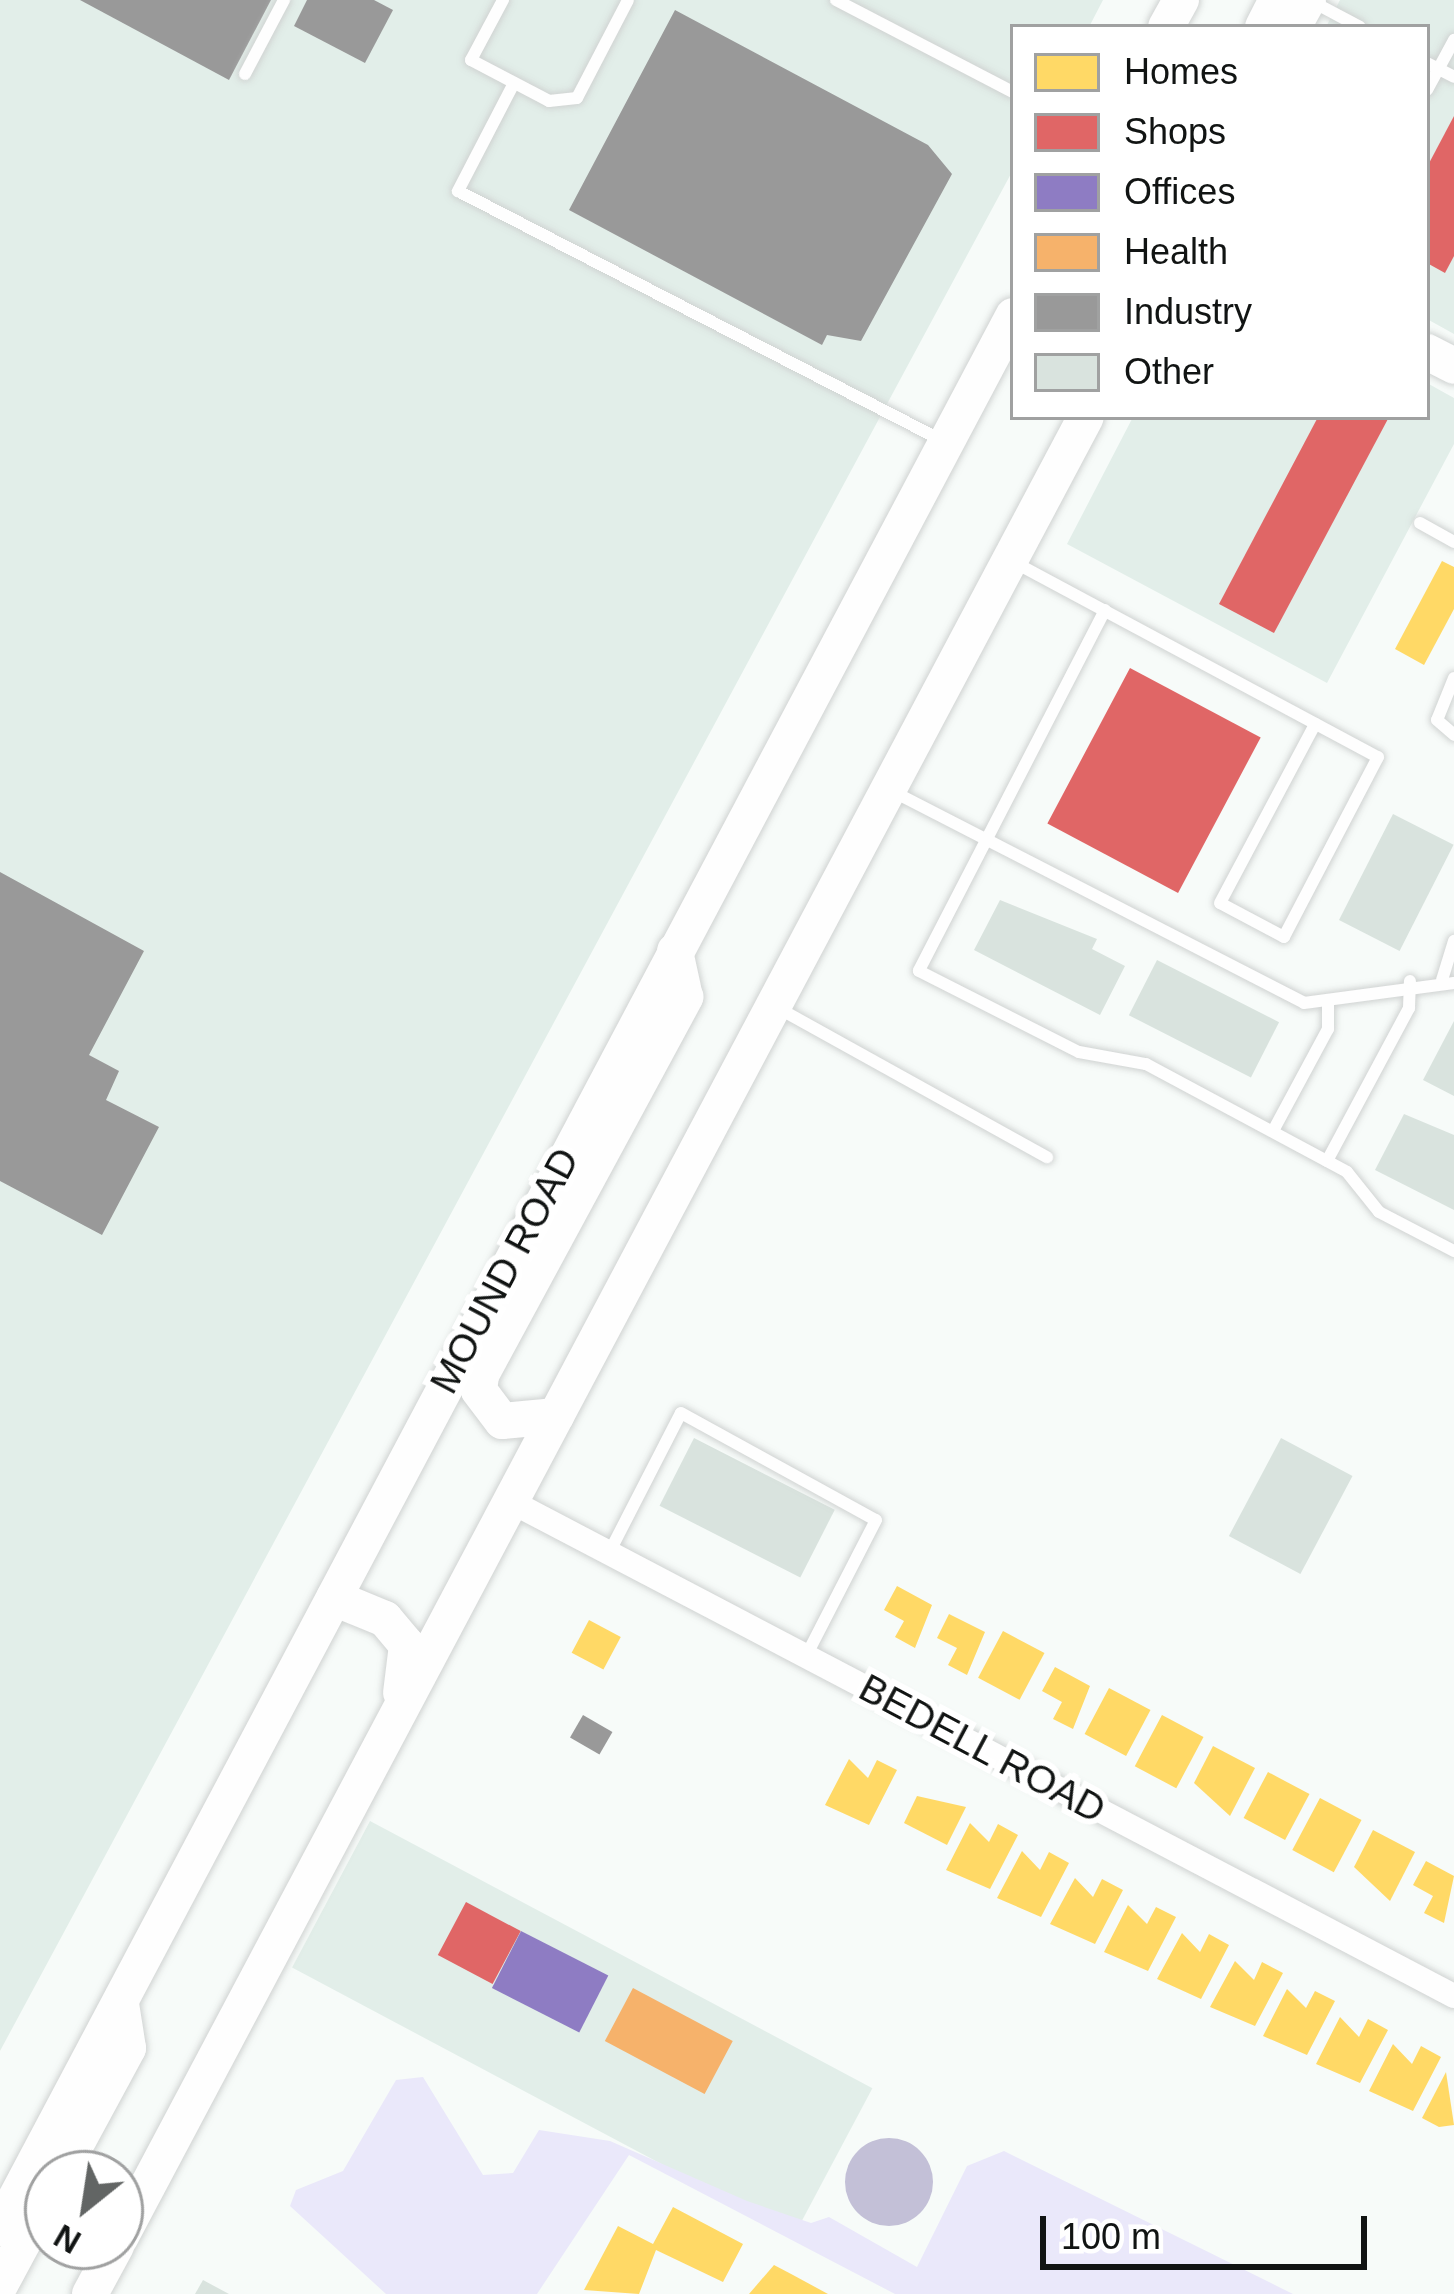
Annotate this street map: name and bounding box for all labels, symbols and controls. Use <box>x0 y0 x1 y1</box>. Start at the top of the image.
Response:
legend <box>1010 24 1430 420</box>
text: Homes <box>1124 51 1238 92</box>
text: Shops <box>1124 111 1226 152</box>
text: Offices <box>1124 171 1235 212</box>
text: Health <box>1124 231 1228 272</box>
text: Industry <box>1124 291 1252 332</box>
text: Other <box>1124 351 1214 392</box>
street label: MOUND ROAD <box>421 1140 589 1402</box>
street label: BEDELL ROAD <box>850 1664 1114 1834</box>
north arrow <box>24 2150 144 2270</box>
scale bar <box>1046 2192 1373 2266</box>
text: 100 m <box>1061 2216 1161 2257</box>
text: N <box>48 2217 87 2261</box>

